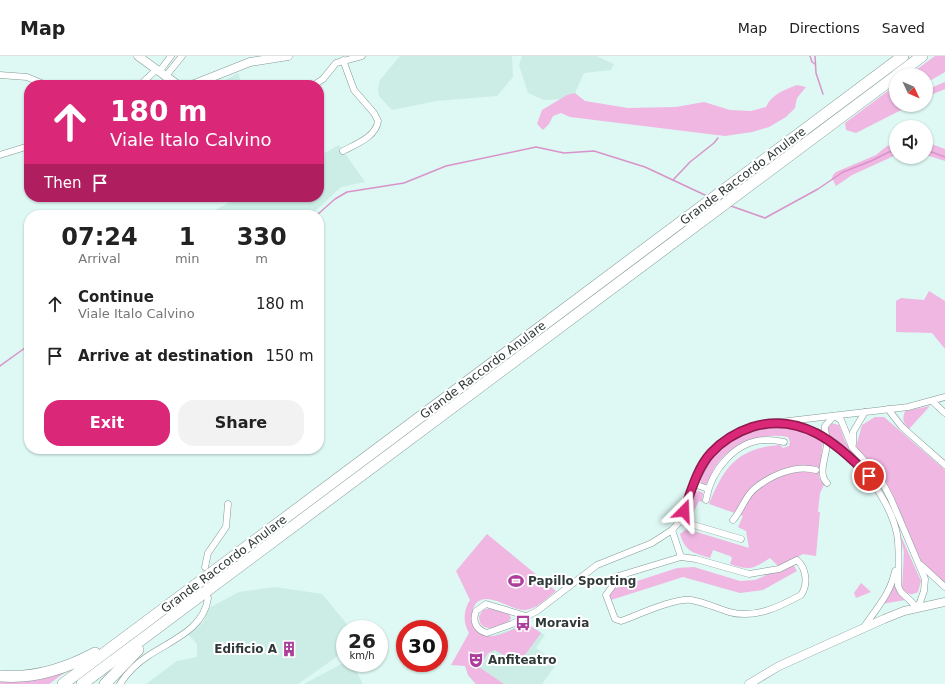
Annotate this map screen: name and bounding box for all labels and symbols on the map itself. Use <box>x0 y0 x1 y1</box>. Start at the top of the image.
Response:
north arrow <box>889 68 933 112</box>
street label: Grande Raccordo Anulare <box>677 124 809 228</box>
street label: Grande Raccordo Anulare <box>417 318 549 422</box>
pin <box>852 459 886 493</box>
position arrow <box>663 490 705 532</box>
street label: Grande Raccordo Anulare <box>158 512 290 616</box>
sports icon: Papillo Sporting <box>507 572 525 590</box>
place label: Papillo Sporting <box>528 574 636 588</box>
bus stop icon: Moravia <box>514 614 532 632</box>
place label: Moravia <box>535 616 589 630</box>
speed limit sign: 30 <box>396 620 448 672</box>
building icon: Edificio A <box>280 640 298 658</box>
place label: Edificio A <box>214 642 278 656</box>
theatre icon: Anfiteatro <box>467 651 485 669</box>
place label: Anfiteatro <box>488 653 557 667</box>

